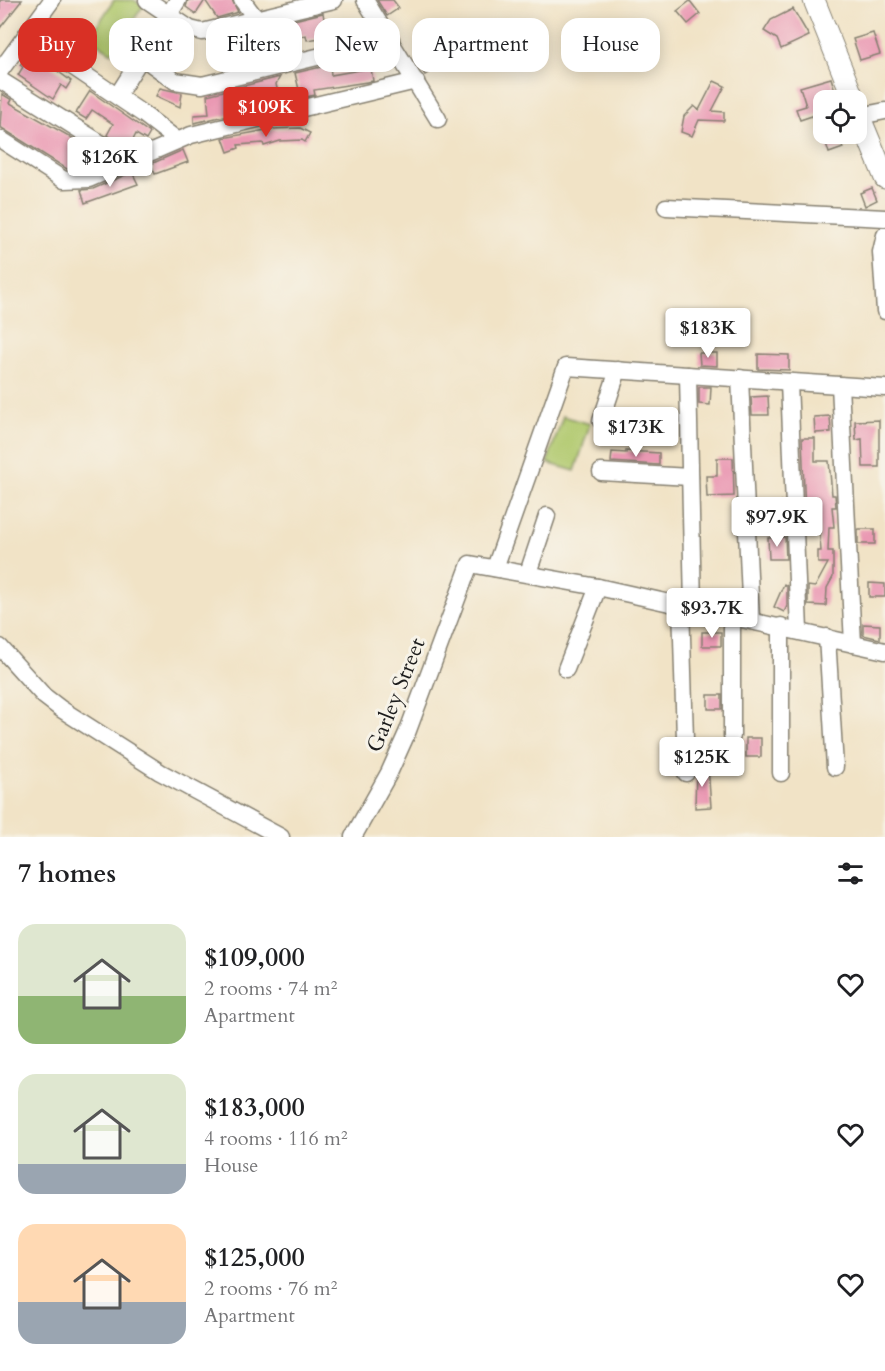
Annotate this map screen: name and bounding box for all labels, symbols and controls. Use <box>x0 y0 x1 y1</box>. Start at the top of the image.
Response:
chip: Buy <box>18 18 97 72</box>
chip: Rent <box>109 18 194 72</box>
chip: Filters <box>206 18 302 72</box>
chip: New <box>314 18 400 72</box>
chip: Apartment <box>412 18 549 72</box>
chip: House <box>561 18 660 72</box>
pin: $109K <box>224 87 308 138</box>
map controls <box>813 90 867 144</box>
button: locate <box>813 90 867 144</box>
text: $109K <box>237 93 295 120</box>
pin: $126K <box>68 137 152 188</box>
text: $126K <box>81 143 139 170</box>
pin: $183K <box>666 308 750 359</box>
text: $183K <box>679 314 737 341</box>
pin: $173K <box>594 407 678 458</box>
text: $173K <box>607 413 665 440</box>
pin: $97.9K <box>728 497 826 548</box>
text: $97.9K <box>746 503 808 530</box>
pin: $93.7K <box>663 588 761 639</box>
text: $93.7K <box>681 594 743 621</box>
street label: Garley Street <box>359 633 433 757</box>
pin: $125K <box>660 737 744 788</box>
text: $125K <box>673 743 731 770</box>
text: 7 homes <box>18 856 116 891</box>
icon: filters <box>834 857 867 890</box>
text: $109,000 <box>204 940 305 975</box>
icon: home <box>66 948 138 1020</box>
icon: heart <box>834 968 867 1001</box>
text: 2 rooms · 74 m² <box>204 975 337 1002</box>
text: Apartment <box>204 1002 295 1029</box>
text: $183,000 <box>204 1090 305 1125</box>
icon: home <box>66 1098 138 1170</box>
icon: heart <box>834 1118 867 1151</box>
text: 4 rooms · 116 m² <box>204 1125 348 1152</box>
text: House <box>204 1152 258 1179</box>
text: $125,000 <box>204 1240 305 1275</box>
icon: home <box>66 1248 138 1320</box>
icon: heart <box>834 1268 867 1301</box>
text: 2 rooms · 76 m² <box>204 1275 337 1302</box>
text: Apartment <box>204 1302 295 1329</box>

